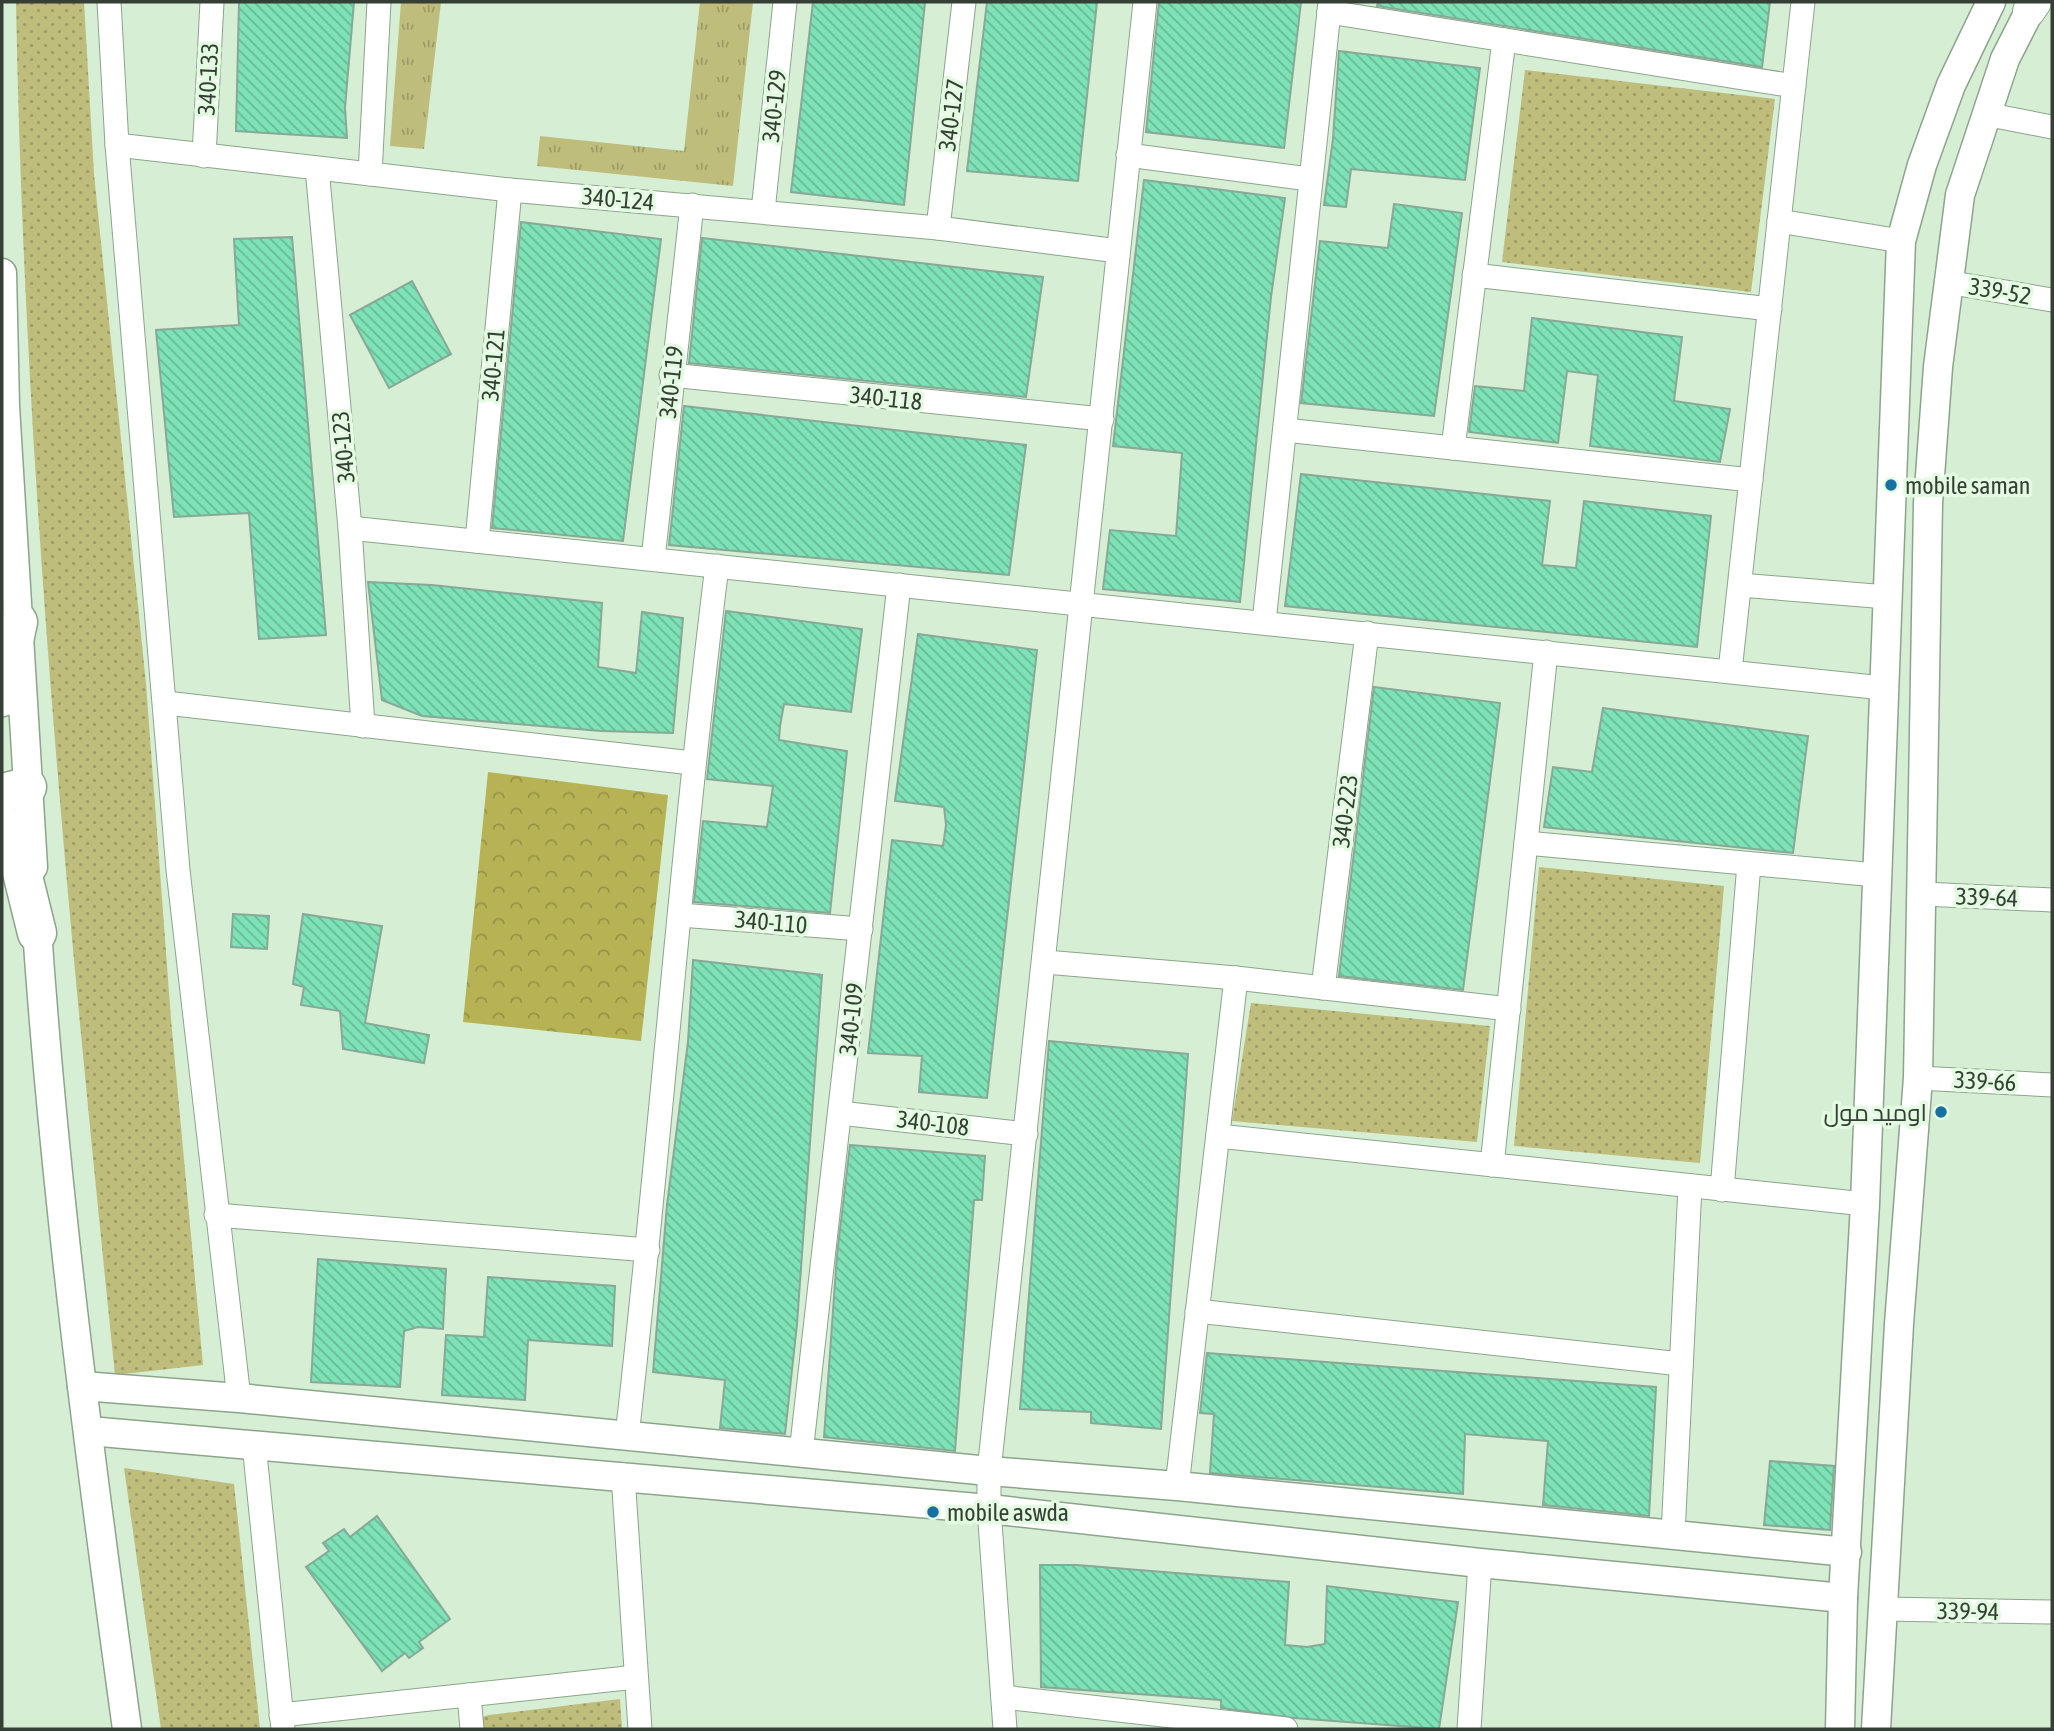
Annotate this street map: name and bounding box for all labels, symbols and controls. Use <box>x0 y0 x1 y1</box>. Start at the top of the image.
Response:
street label: 340-133 <box>193 42 223 116</box>
street label: 340-129 <box>757 69 791 143</box>
street label: 340-127 <box>933 77 969 153</box>
street label: 340-124 <box>581 182 655 216</box>
street label: 339-52 <box>1967 272 2033 310</box>
street label: 340-121 <box>476 328 510 402</box>
street label: 340-119 <box>654 345 688 419</box>
street label: 340-118 <box>849 381 923 415</box>
street label: 340-123 <box>326 410 360 484</box>
place label: mobile saman <box>1905 472 2030 499</box>
marker: mobile saman <box>1883 477 1899 493</box>
street label: 340-223 <box>1327 773 1363 849</box>
street label: 339-64 <box>1955 882 2019 912</box>
street label: 340-110 <box>734 905 808 939</box>
street label: 340-109 <box>834 982 868 1056</box>
street label: 339-66 <box>1953 1066 2017 1096</box>
place label: اوميد مول <box>1824 1099 1927 1127</box>
marker: اوميد مول <box>1933 1104 1949 1120</box>
street label: 340-108 <box>895 1105 971 1141</box>
place label: mobile aswda <box>947 1499 1069 1526</box>
marker: mobile aswda <box>925 1504 941 1520</box>
street label: 339-94 <box>1937 1597 1999 1625</box>

